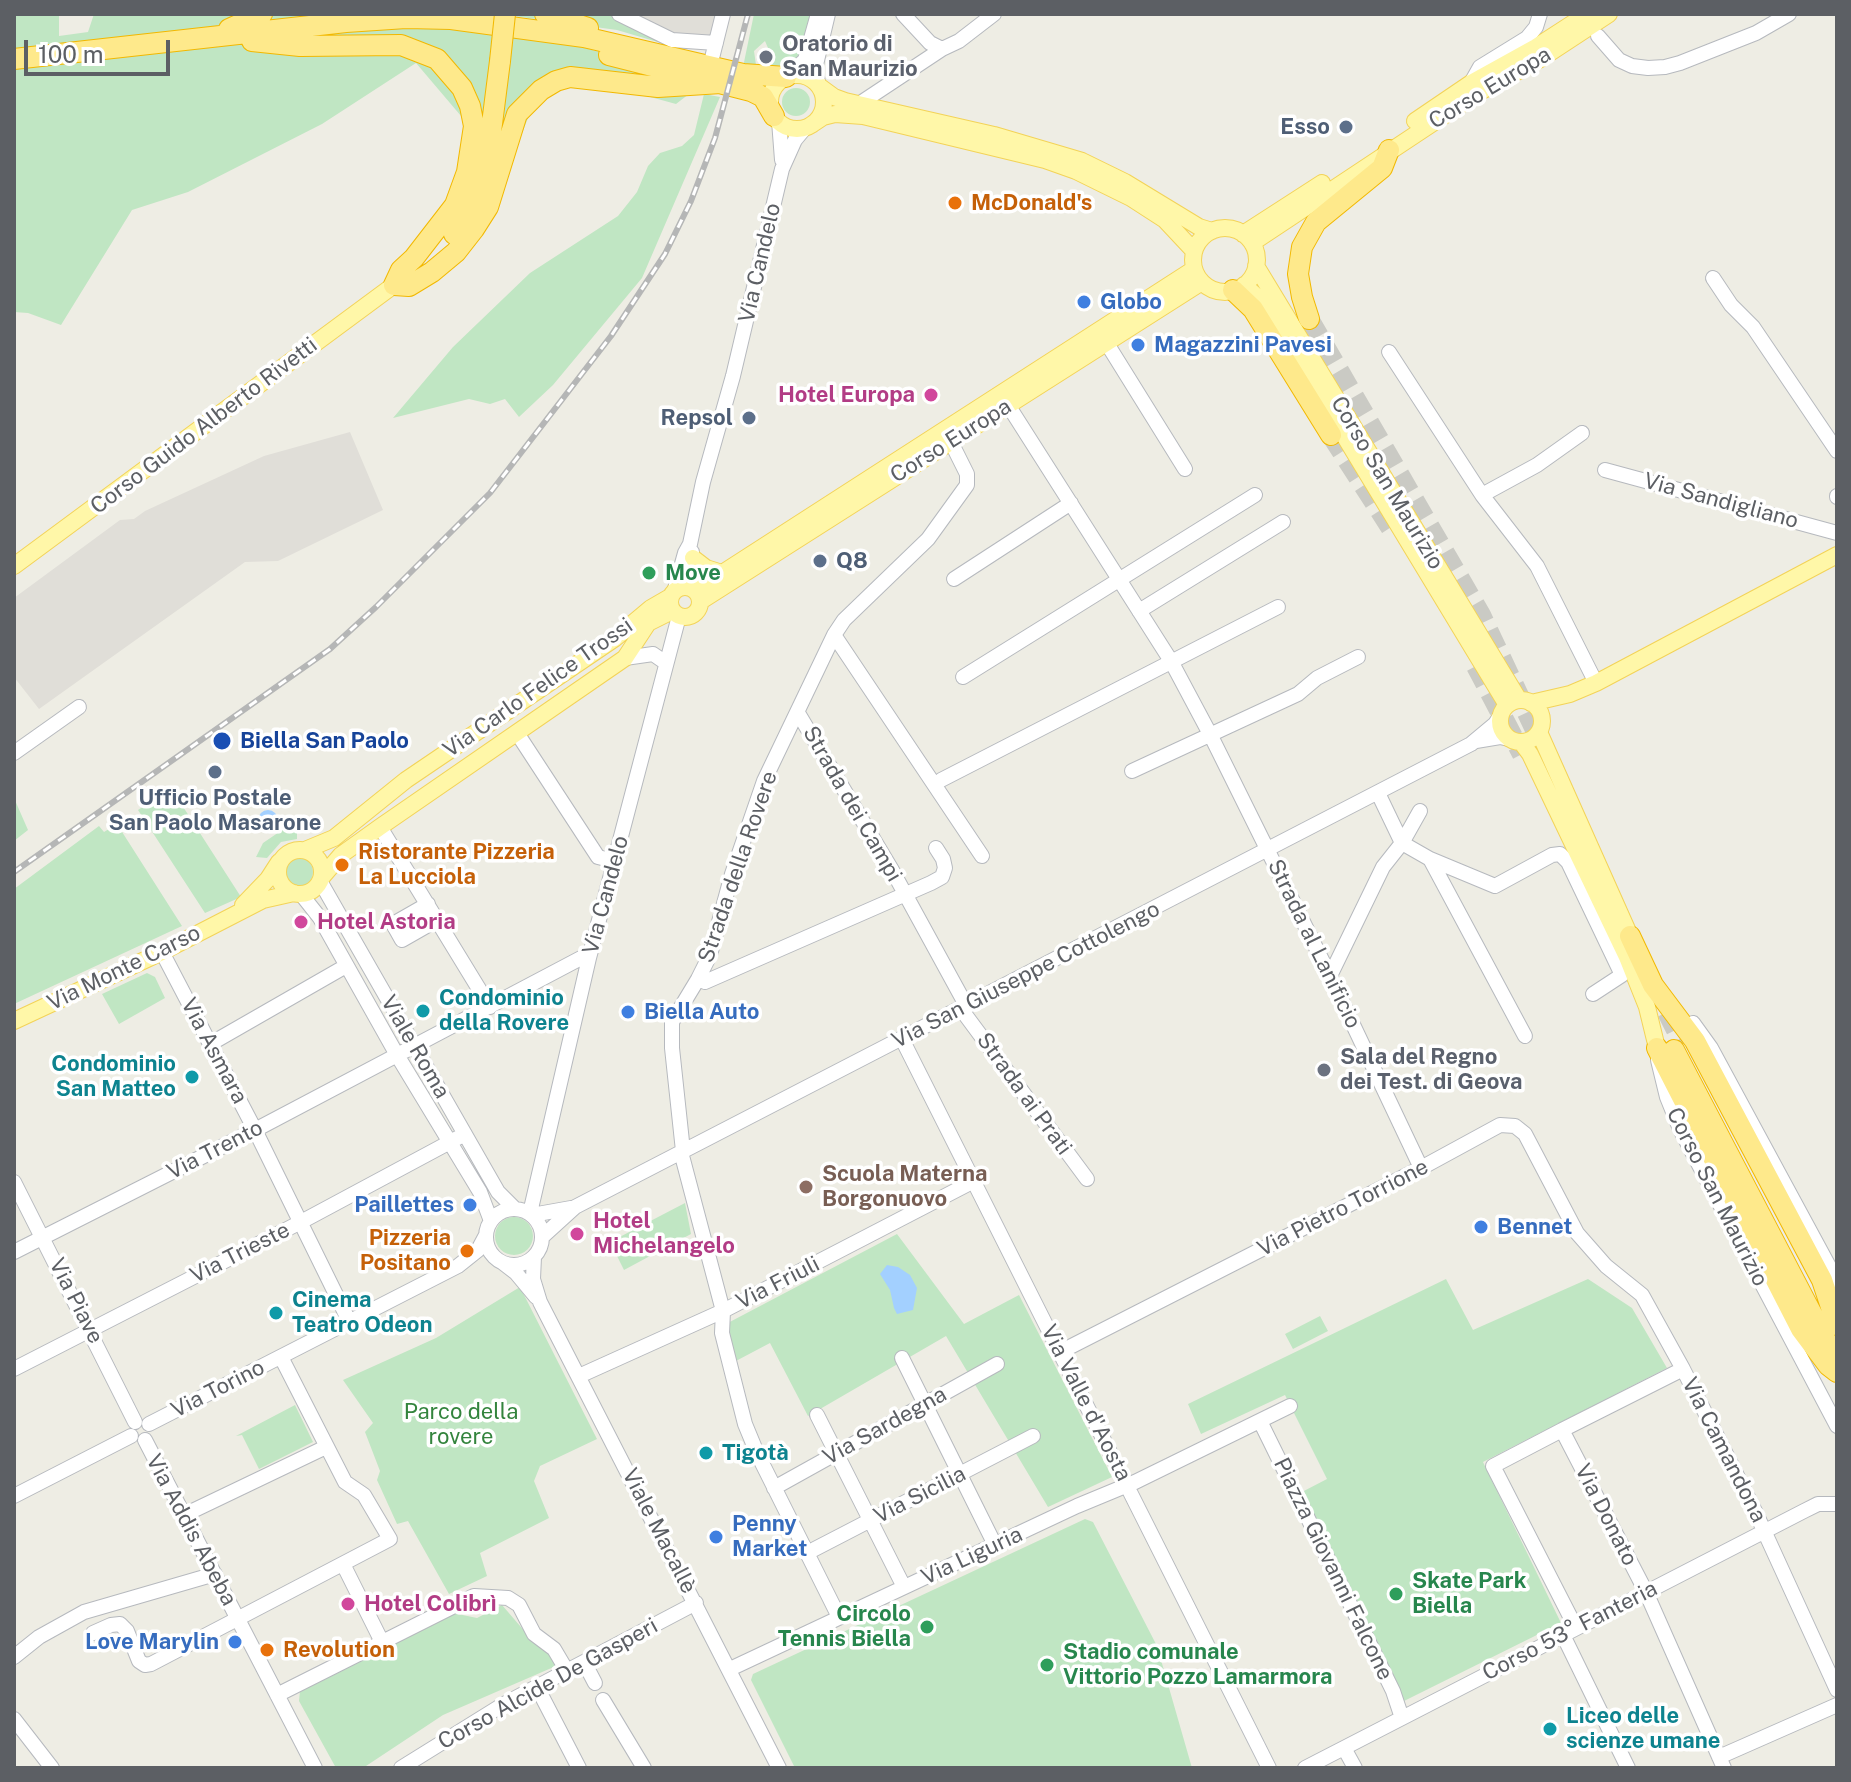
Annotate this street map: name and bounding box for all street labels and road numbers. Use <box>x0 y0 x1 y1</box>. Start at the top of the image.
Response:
street label: Corso Europa <box>1424 41 1556 135</box>
street label: Via Candelo <box>733 201 787 325</box>
street label: Corso Guido Alberto Rivetti <box>85 332 323 520</box>
street label: Corso San Maurizio <box>1325 392 1449 574</box>
street label: Corso Europa <box>886 393 1016 489</box>
street label: Via Sandigliano <box>1641 468 1801 534</box>
street label: Via Carlo Felice Trossi <box>438 613 638 763</box>
street label: Strada dei Campi <box>797 722 907 886</box>
street label: Strada della Rovere <box>693 768 783 966</box>
street label: Via Candelo <box>577 833 635 957</box>
street label: Strada al Lanificio <box>1262 855 1366 1033</box>
street label: Via San Giuseppe Cottolengo <box>888 896 1164 1054</box>
street label: Via Monte Carso <box>43 920 205 1016</box>
street label: Viale Roma <box>375 991 455 1103</box>
street label: Via Asmara <box>175 994 253 1108</box>
street label: Strada ai Prati <box>971 1028 1077 1160</box>
street label: Corso San Maurizio <box>1661 1103 1773 1291</box>
street label: Via Trento <box>163 1115 267 1185</box>
street label: Via Pietro Torrione <box>1253 1154 1433 1262</box>
street label: Via Trieste <box>186 1217 294 1289</box>
street label: Via Friuli <box>732 1251 824 1315</box>
street label: Via Piave <box>43 1254 109 1348</box>
street label: Via Valle d'Aosta <box>1035 1321 1137 1485</box>
street label: Via Torino <box>167 1354 269 1424</box>
street label: Via Camandona <box>1676 1373 1772 1527</box>
street label: Via Sardegna <box>819 1381 951 1471</box>
street label: Via Addis Abeba <box>140 1450 242 1610</box>
street label: Piazza Giovanni Falcone <box>1268 1453 1398 1685</box>
street label: Via Donato <box>1569 1460 1643 1570</box>
street label: Via Sicilia <box>870 1461 970 1529</box>
street label: Viale Macallè <box>616 1464 702 1598</box>
street label: Via Liguria <box>917 1521 1027 1591</box>
street label: Corso 53° Fanteria <box>1478 1576 1662 1686</box>
street label: Corso Alcide De Gasperi <box>434 1613 662 1755</box>

